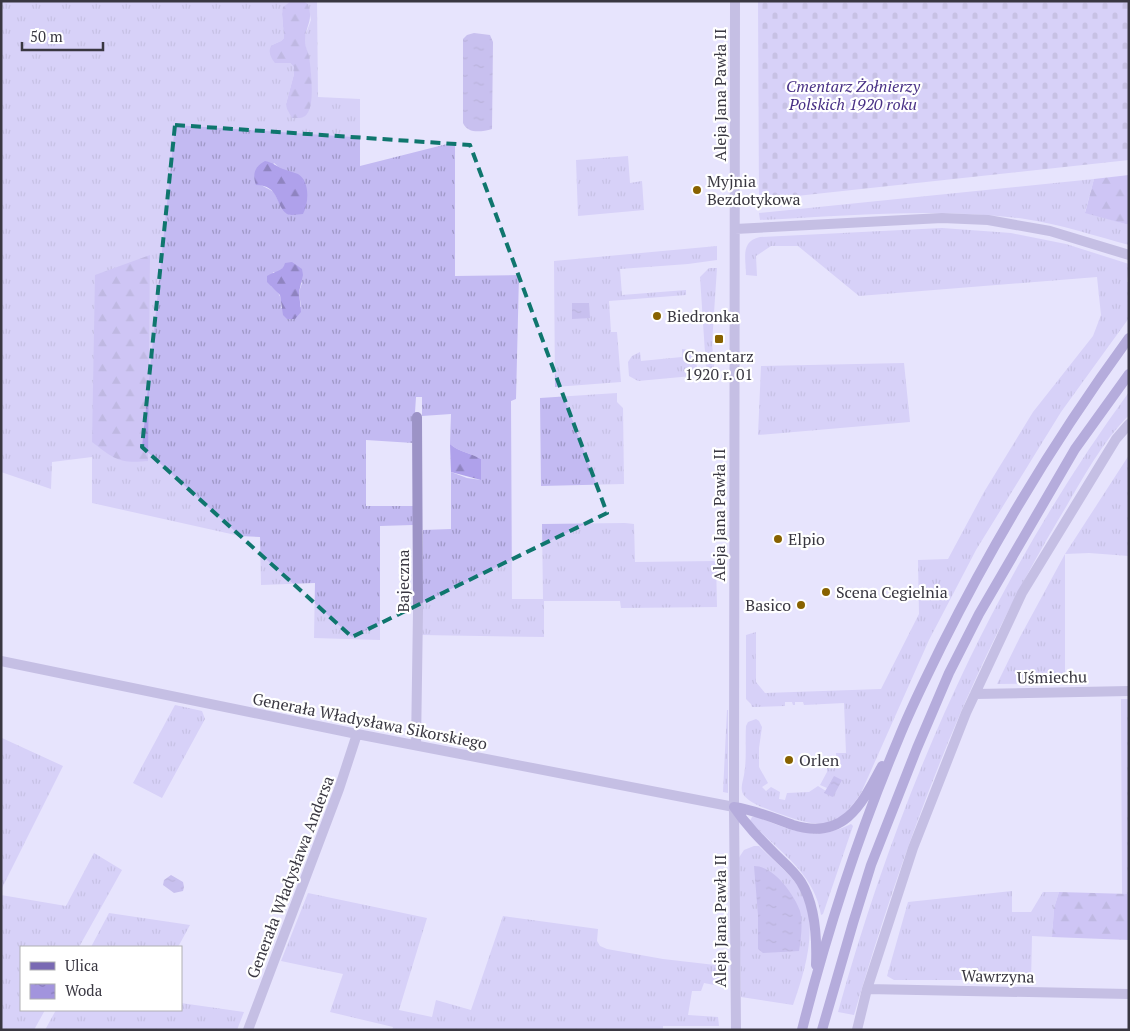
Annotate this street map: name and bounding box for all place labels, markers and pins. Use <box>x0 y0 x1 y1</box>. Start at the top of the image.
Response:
place label: Myjnia Bezdotykowa <box>707 170 801 210</box>
marker: Myjnia Bezdotykowa <box>691 184 703 196</box>
place label: Biedronka <box>667 305 739 327</box>
marker: Biedronka <box>651 310 663 322</box>
marker: Cmentarz 1920 r. 01 <box>713 333 725 345</box>
place label: Cmentarz 1920 r. 01 <box>684 345 754 385</box>
place label: Elpio <box>788 528 825 550</box>
marker: Elpio <box>772 533 784 545</box>
place label: Scena Cegielnia <box>836 581 948 603</box>
marker: Scena Cegielnia <box>820 586 832 598</box>
place label: Basico <box>745 594 791 616</box>
marker: Basico <box>795 599 807 611</box>
place label: Orlen <box>799 749 840 771</box>
marker: Orlen <box>783 754 795 766</box>

